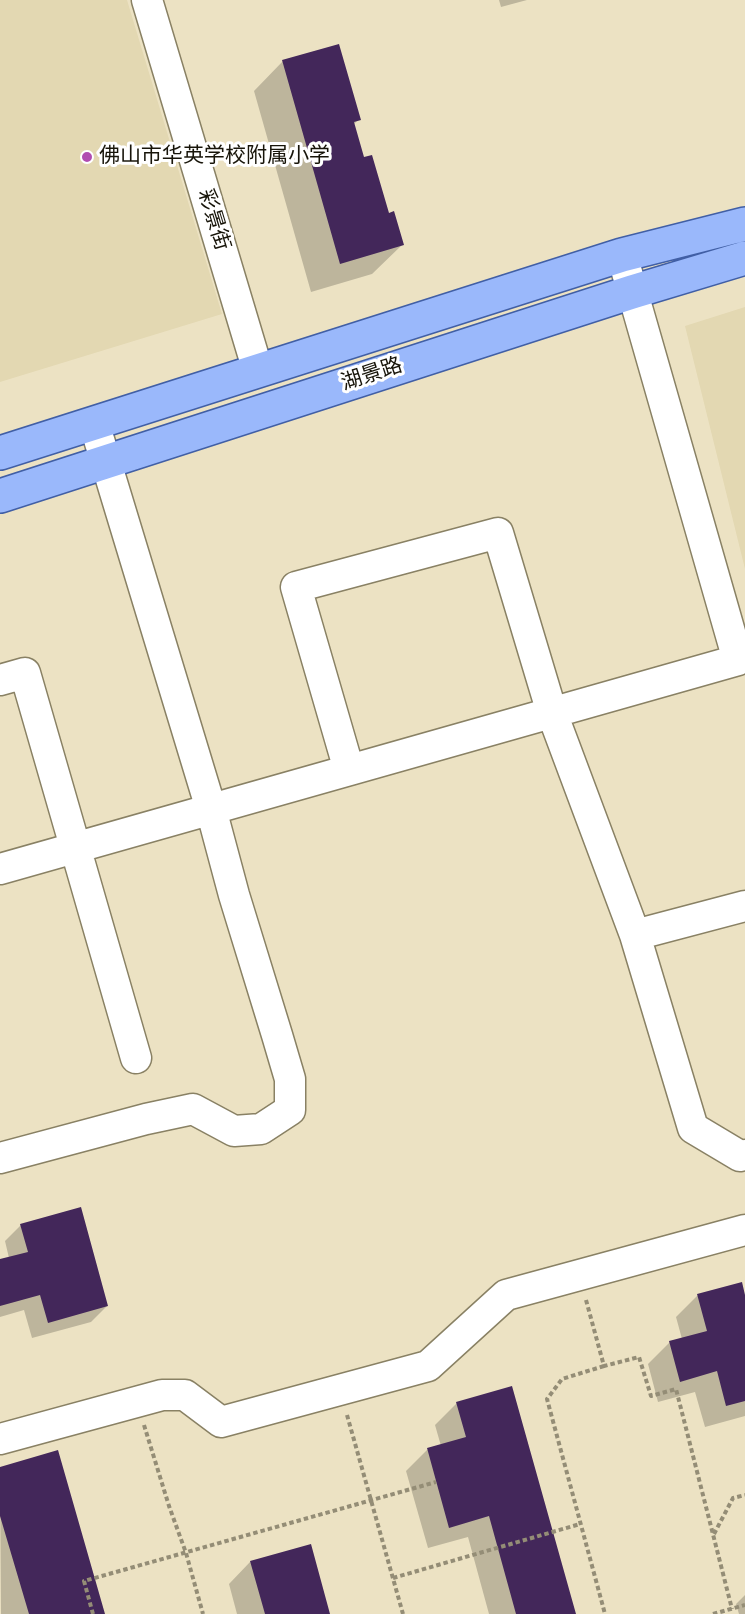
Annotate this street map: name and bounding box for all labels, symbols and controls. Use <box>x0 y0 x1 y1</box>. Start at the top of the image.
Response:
place label: 佛山市华英学校附属小学 <box>99 144 330 170</box>
marker: 佛山市华英学校附属小学 <box>80 150 94 164</box>
street label: 彩景街 <box>192 186 234 254</box>
street label: 湖景路 <box>338 353 406 397</box>

